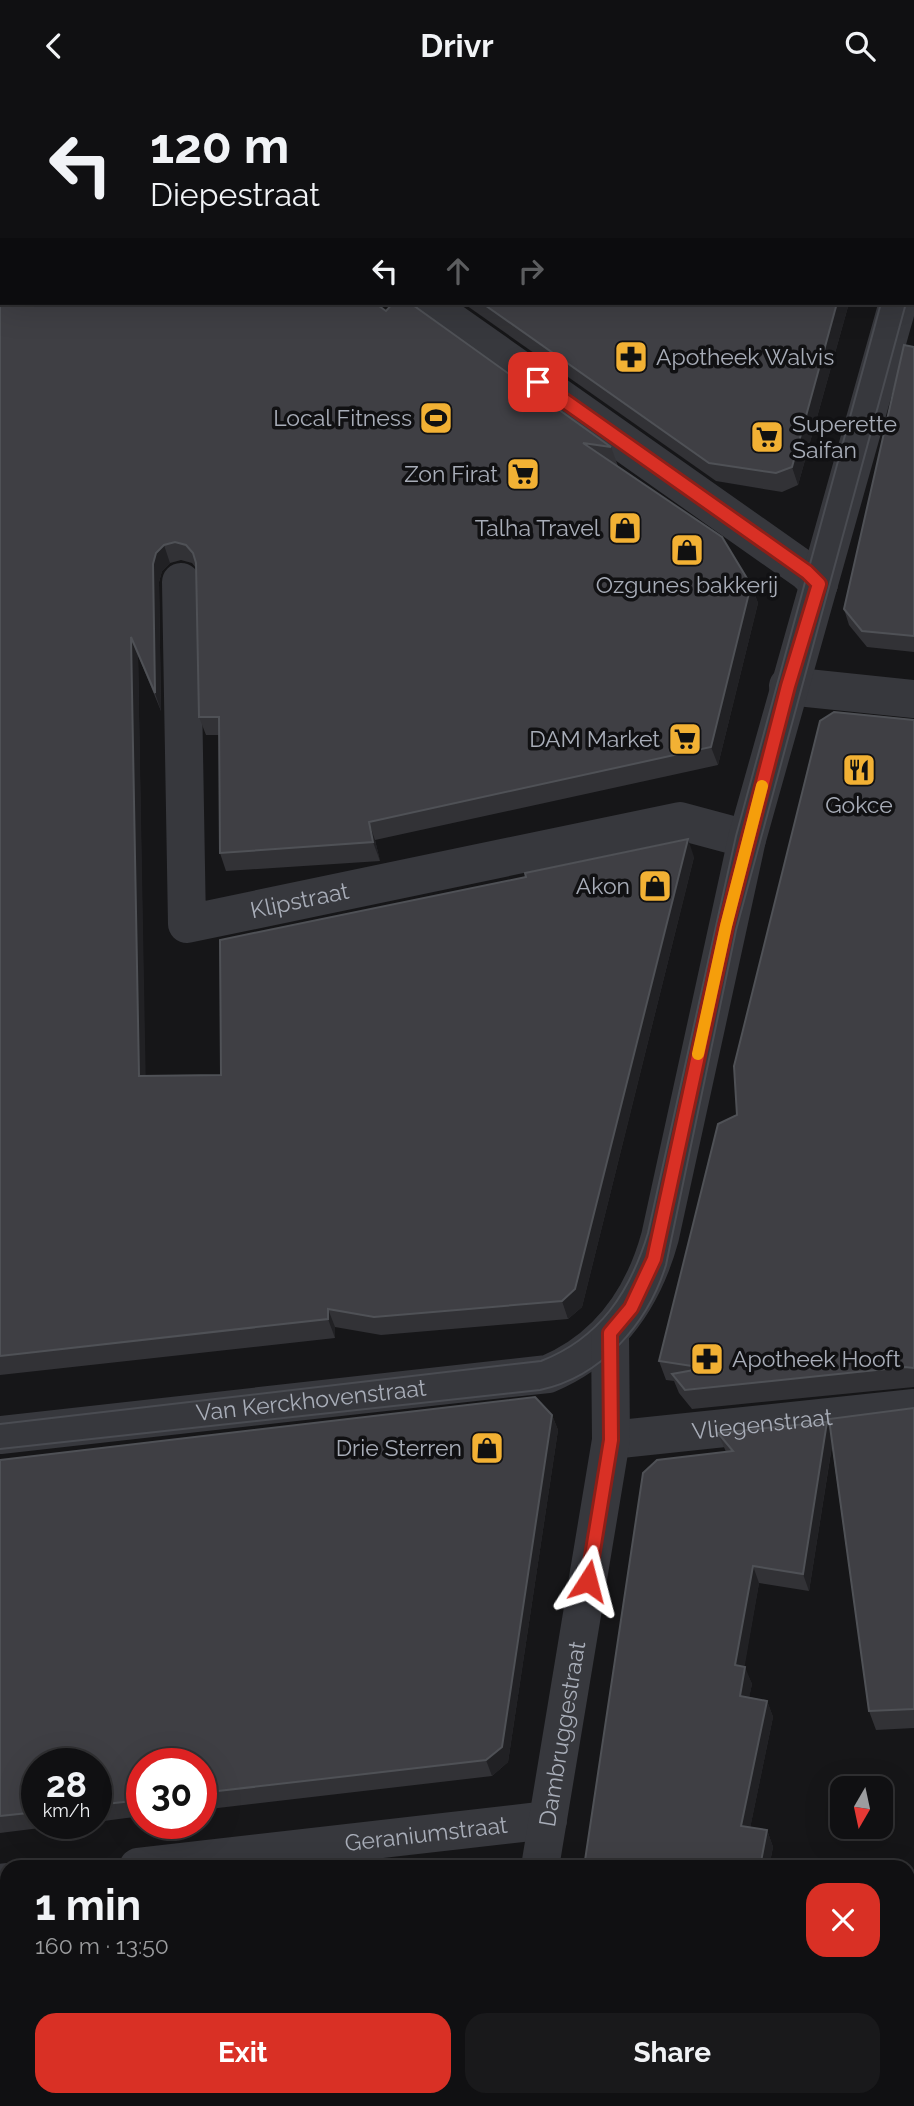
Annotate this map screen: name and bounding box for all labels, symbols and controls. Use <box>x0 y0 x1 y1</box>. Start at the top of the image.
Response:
icon: back <box>35 27 73 65</box>
text: Drivr <box>420 27 494 64</box>
icon: search <box>841 27 879 65</box>
text: 120 m <box>150 117 289 174</box>
icon: left <box>35 119 126 210</box>
text: Diepestraat <box>150 176 320 213</box>
icon: left <box>366 252 404 290</box>
icon: ahead <box>439 252 477 290</box>
icon: right <box>512 252 550 290</box>
pharmacy icon: Apotheek Walvis <box>612 338 650 376</box>
place label: Apotheek Walvis <box>656 343 834 370</box>
pin <box>508 352 568 412</box>
icon: arrive <box>519 363 557 401</box>
sports icon: Local Fitness <box>417 399 455 437</box>
place label: Local Fitness <box>273 404 412 431</box>
place label: Superette Saifan <box>792 410 897 463</box>
supermarket icon: Superette Saifan <box>748 418 786 456</box>
supermarket icon: Zon Firat <box>504 455 542 493</box>
place label: Zon Firat <box>404 460 498 487</box>
shop icon: Talha Travel <box>606 509 644 547</box>
place label: Talha Travel <box>475 514 601 541</box>
shop icon: Ozgunes bakkerij <box>668 531 706 569</box>
place label: Ozgunes bakkerij <box>596 571 778 598</box>
supermarket icon: DAM Market <box>666 720 704 758</box>
place label: DAM Market <box>529 725 660 752</box>
restaurant icon: Gokce <box>840 751 878 789</box>
place label: Gokce <box>825 791 893 818</box>
shop icon: Akon <box>636 867 674 905</box>
place label: Akon <box>576 872 630 899</box>
street label: Klipstraat <box>248 877 351 923</box>
pharmacy icon: Apotheek Hooft <box>688 1340 726 1378</box>
place label: Apotheek Hooft <box>732 1345 901 1372</box>
street label: Van Kerckhovenstraat <box>195 1374 428 1426</box>
street label: Vliegenstraat <box>691 1403 834 1444</box>
shop icon: Drie Sterren <box>468 1429 506 1467</box>
place label: Drie Sterren <box>336 1434 462 1461</box>
position arrow <box>551 1544 625 1618</box>
street label: Dambruggestraat <box>533 1639 590 1828</box>
speed limit sign: 30 <box>126 1748 217 1839</box>
text: 28 <box>46 1764 87 1805</box>
north arrow <box>830 1776 892 1839</box>
map controls <box>830 1776 893 1839</box>
text: km/h <box>43 1800 90 1821</box>
street label: Geraniumstraat <box>343 1811 509 1856</box>
text: 1 min <box>35 1881 141 1930</box>
button: close <box>806 1883 880 1957</box>
text: 160 m · 13:50 <box>35 1932 169 1959</box>
button: Exit <box>35 2013 451 2093</box>
button: Share <box>465 2013 880 2093</box>

